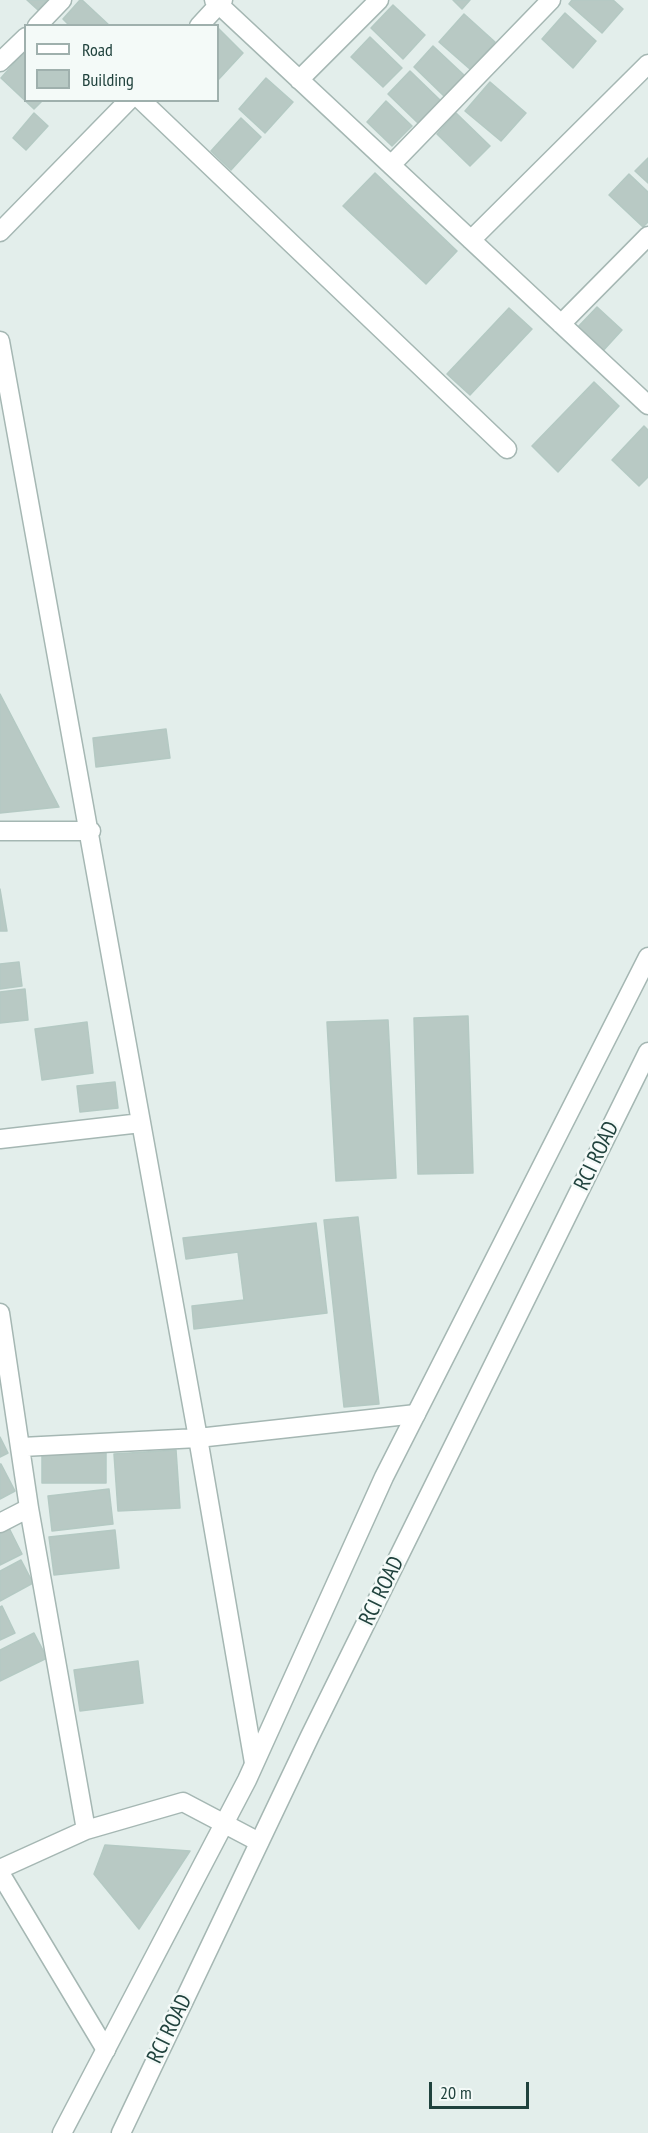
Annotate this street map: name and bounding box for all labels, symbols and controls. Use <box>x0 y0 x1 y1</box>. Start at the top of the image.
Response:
legend <box>24 24 219 102</box>
text: Road <box>82 38 113 61</box>
text: Building <box>82 68 134 91</box>
street label: RCI ROAD <box>569 1117 625 1195</box>
street label: RCI ROAD <box>354 1552 410 1630</box>
street label: RCI ROAD <box>142 1990 198 2068</box>
scale bar <box>432 2070 532 2108</box>
text: 20 m <box>440 2081 472 2104</box>

